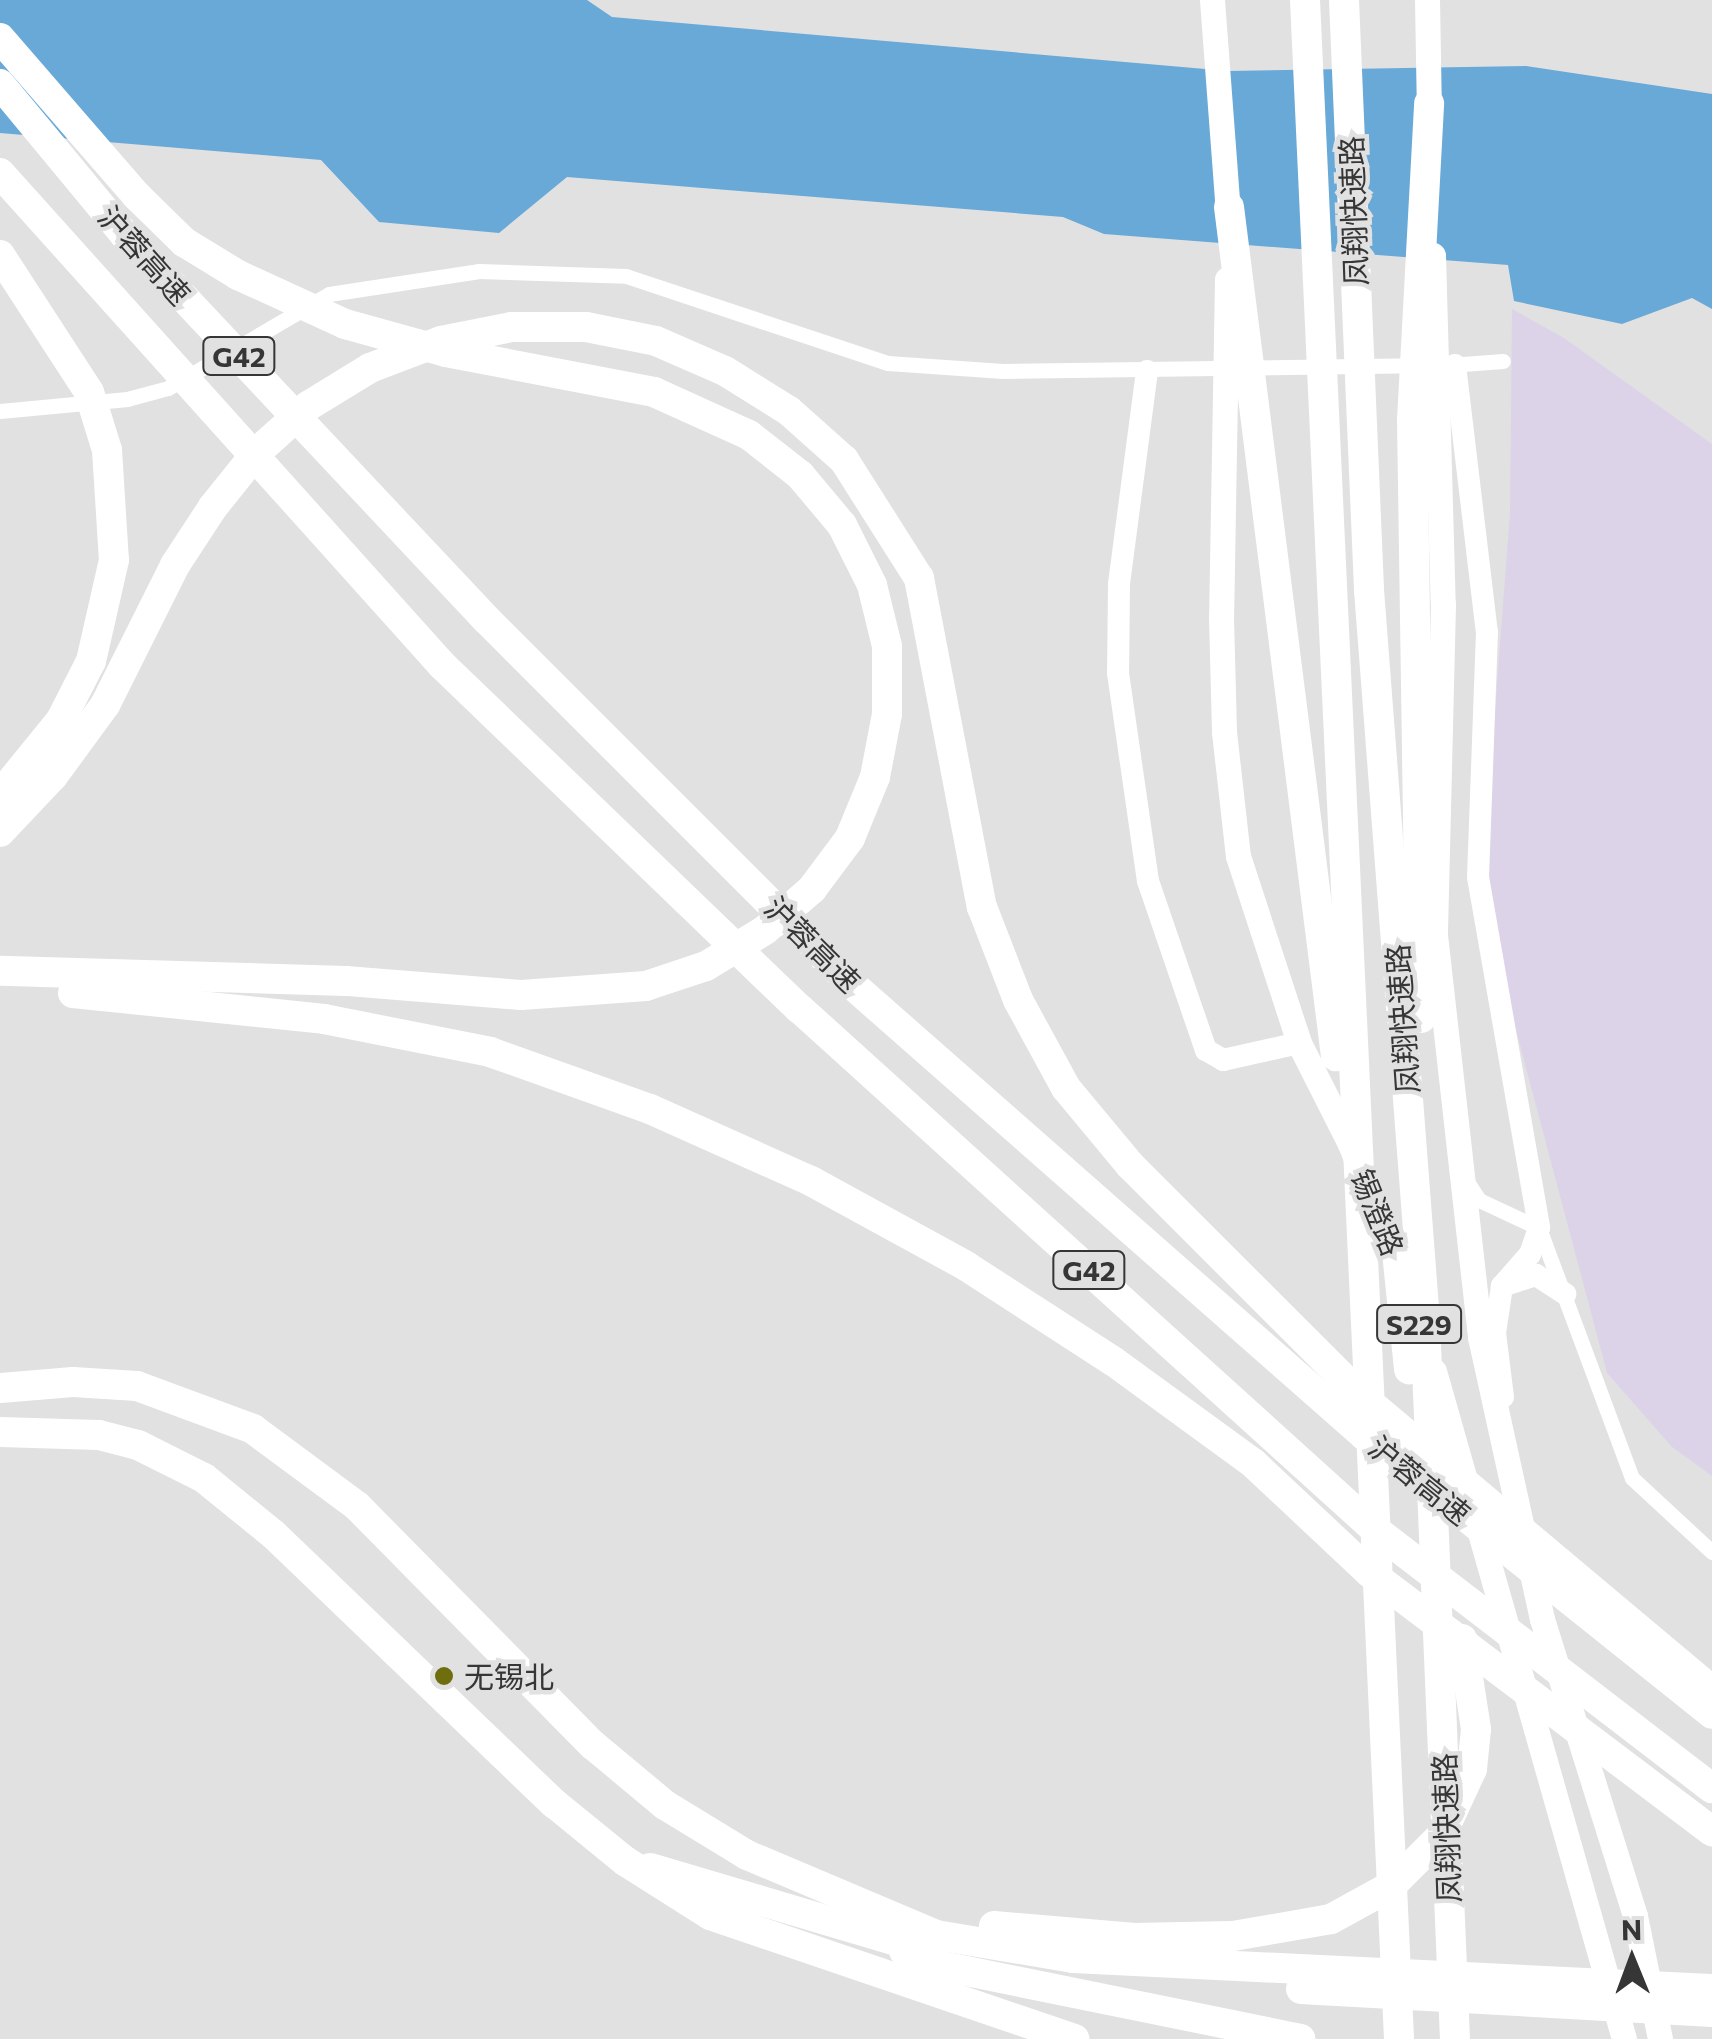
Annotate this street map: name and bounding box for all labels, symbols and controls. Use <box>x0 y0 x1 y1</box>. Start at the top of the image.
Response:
street label: 凤翔快速路 <box>1332 135 1374 287</box>
street label: 沪蓉高速 <box>91 198 199 312</box>
road number: G42 <box>202 333 276 379</box>
street label: 沪蓉高速 <box>758 889 868 999</box>
street label: 凤翔快速路 <box>1379 943 1425 1095</box>
street label: 锡澄路 <box>1344 1164 1412 1260</box>
road number: G42 <box>1052 1247 1126 1293</box>
road number: S229 <box>1374 1301 1464 1347</box>
street label: 沪蓉高速 <box>1362 1428 1478 1532</box>
place label: 无锡北 <box>464 1658 554 1694</box>
marker: 无锡北 <box>433 1665 455 1687</box>
street label: 凤翔快速路 <box>1425 1752 1467 1904</box>
north arrow <box>1582 1909 1682 2009</box>
text: N <box>1621 1912 1642 1946</box>

